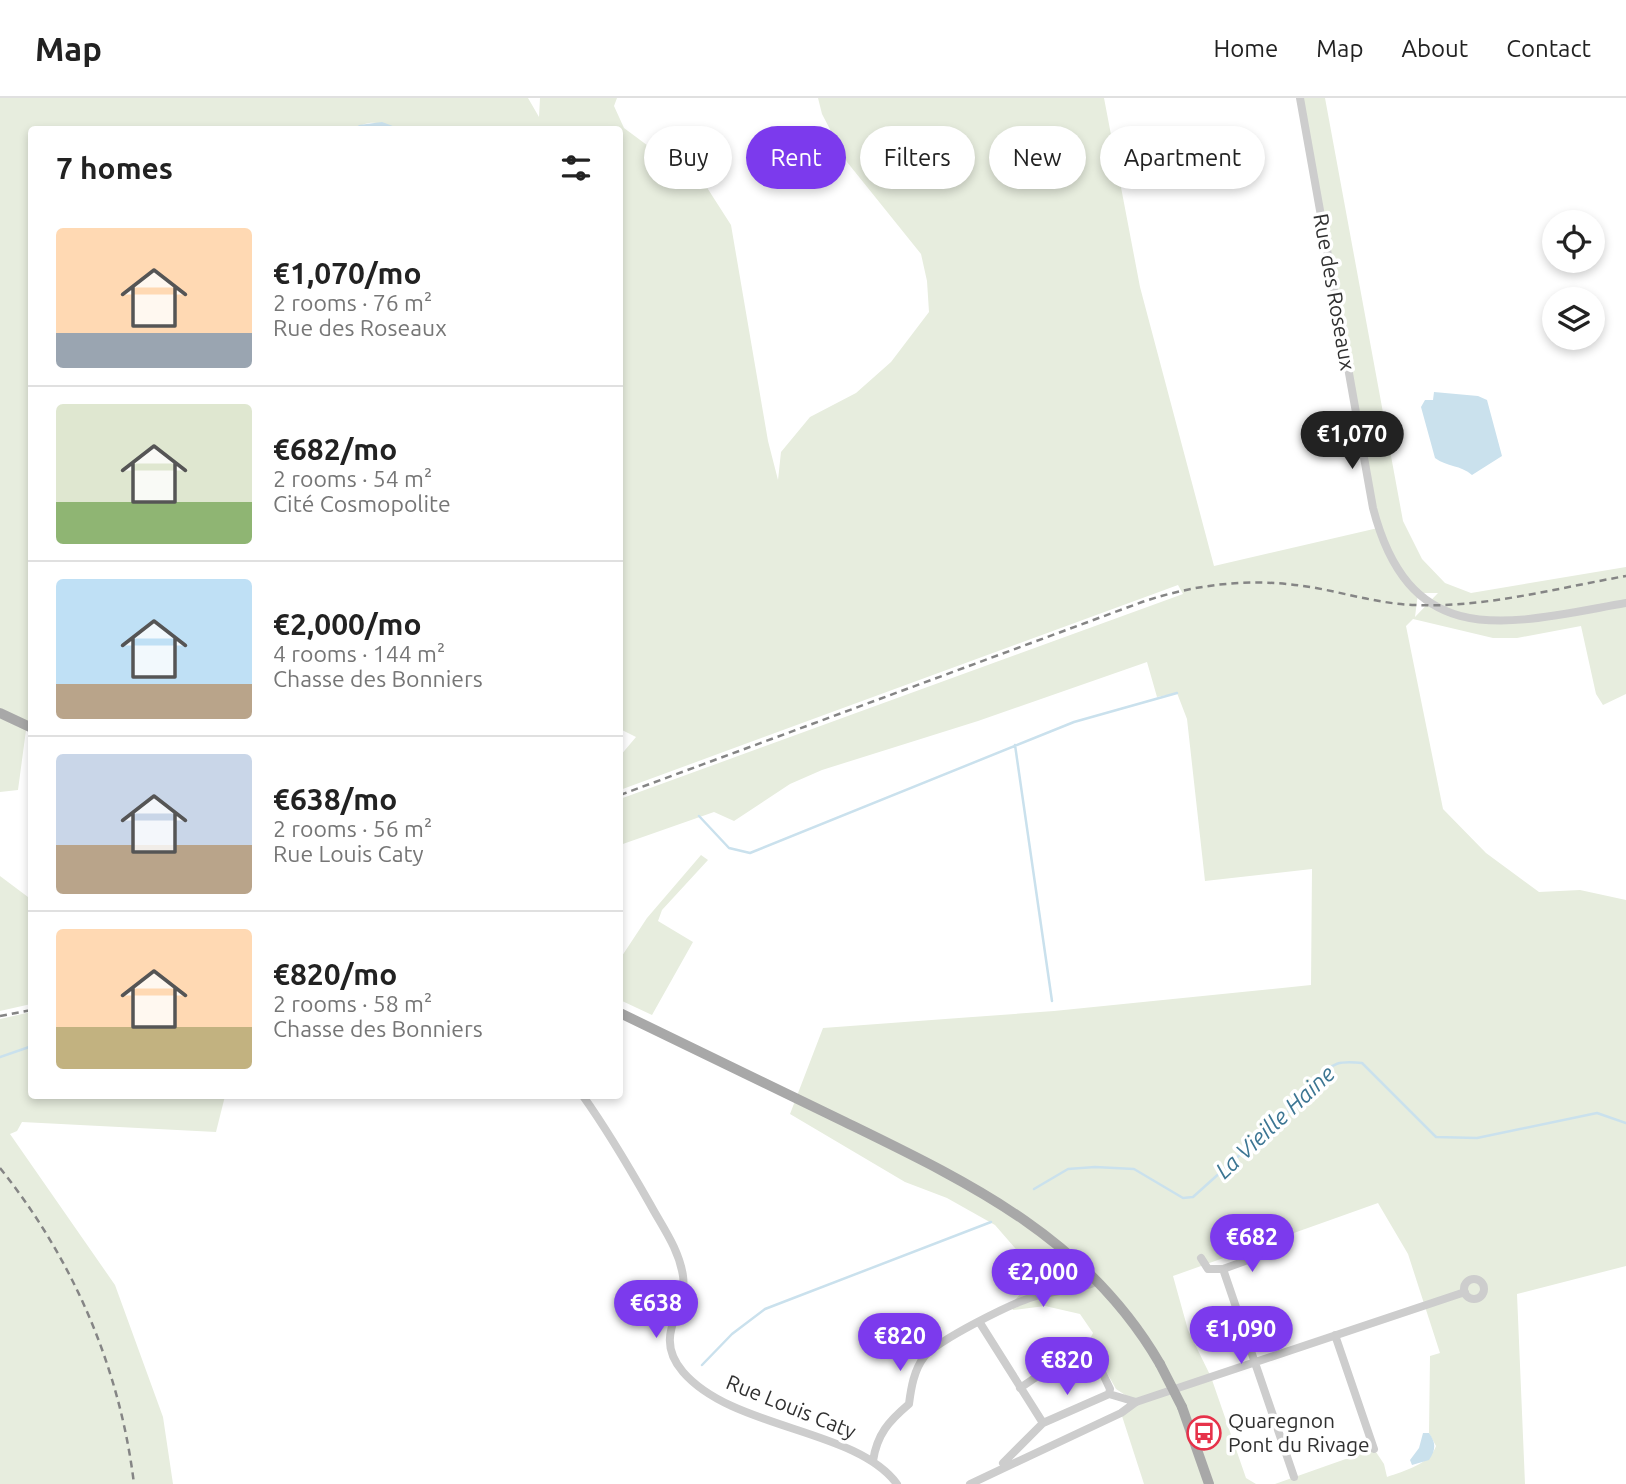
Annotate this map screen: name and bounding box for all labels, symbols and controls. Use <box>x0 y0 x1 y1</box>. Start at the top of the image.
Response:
text: Map <box>35 30 102 67</box>
text: Home <box>1213 35 1278 62</box>
text: Map <box>1316 35 1363 62</box>
text: About <box>1401 35 1468 62</box>
text: Contact <box>1506 35 1591 62</box>
chip: Buy <box>644 126 732 189</box>
chip: Rent <box>746 126 846 189</box>
chip: Filters <box>860 126 975 189</box>
chip: New <box>989 126 1086 189</box>
chip: Apartment <box>1100 126 1265 189</box>
icon: filters <box>557 149 595 187</box>
text: 7 homes <box>56 151 173 185</box>
map controls <box>1542 210 1605 350</box>
button: locate <box>1542 210 1605 273</box>
street label: Rue des Roseaux <box>1309 212 1361 372</box>
icon: home <box>112 256 196 340</box>
text: €1,070/mo <box>273 256 422 290</box>
button: layers <box>1542 287 1605 350</box>
text: 2 rooms · 76 m² <box>273 290 432 315</box>
text: Rue des Roseaux <box>273 315 447 340</box>
pin: €1,070 <box>1295 412 1409 471</box>
text: €1,070 <box>1317 421 1387 446</box>
icon: home <box>112 432 196 516</box>
text: €682/mo <box>273 432 397 466</box>
text: 2 rooms · 54 m² <box>273 466 432 491</box>
text: Cité Cosmopolite <box>273 491 451 516</box>
icon: home <box>112 607 196 691</box>
text: €2,000/mo <box>273 607 422 641</box>
text: 4 rooms · 144 m² <box>273 641 445 666</box>
text: Chasse des Bonniers <box>273 666 483 691</box>
icon: home <box>112 782 196 866</box>
text: €638/mo <box>273 782 397 816</box>
text: 2 rooms · 56 m² <box>273 816 432 841</box>
text: Rue Louis Caty <box>273 841 424 866</box>
icon: home <box>112 957 196 1041</box>
text: €820/mo <box>273 957 397 991</box>
text: 2 rooms · 58 m² <box>273 991 432 1016</box>
text: Chasse des Bonniers <box>273 1016 483 1041</box>
water label: La Vieille Haine <box>1210 1060 1340 1183</box>
pin: €682 <box>1211 1214 1293 1274</box>
text: €682 <box>1226 1224 1278 1249</box>
pin: €2,000 <box>986 1250 1100 1309</box>
text: €2,000 <box>1008 1259 1078 1284</box>
pin: €638 <box>615 1280 697 1340</box>
text: €638 <box>630 1290 682 1315</box>
pin: €1,090 <box>1184 1306 1298 1366</box>
pin: €820 <box>859 1314 941 1373</box>
text: €1,090 <box>1206 1316 1276 1341</box>
text: €820 <box>874 1323 926 1348</box>
pin: €820 <box>1026 1338 1108 1397</box>
text: €820 <box>1041 1347 1093 1372</box>
street label: Rue Louis Caty <box>723 1369 860 1443</box>
place label: Quaregnon Pont du Rivage <box>1228 1408 1370 1456</box>
bus stop icon: Quaregnon Pont du Rivage <box>1185 1414 1223 1452</box>

